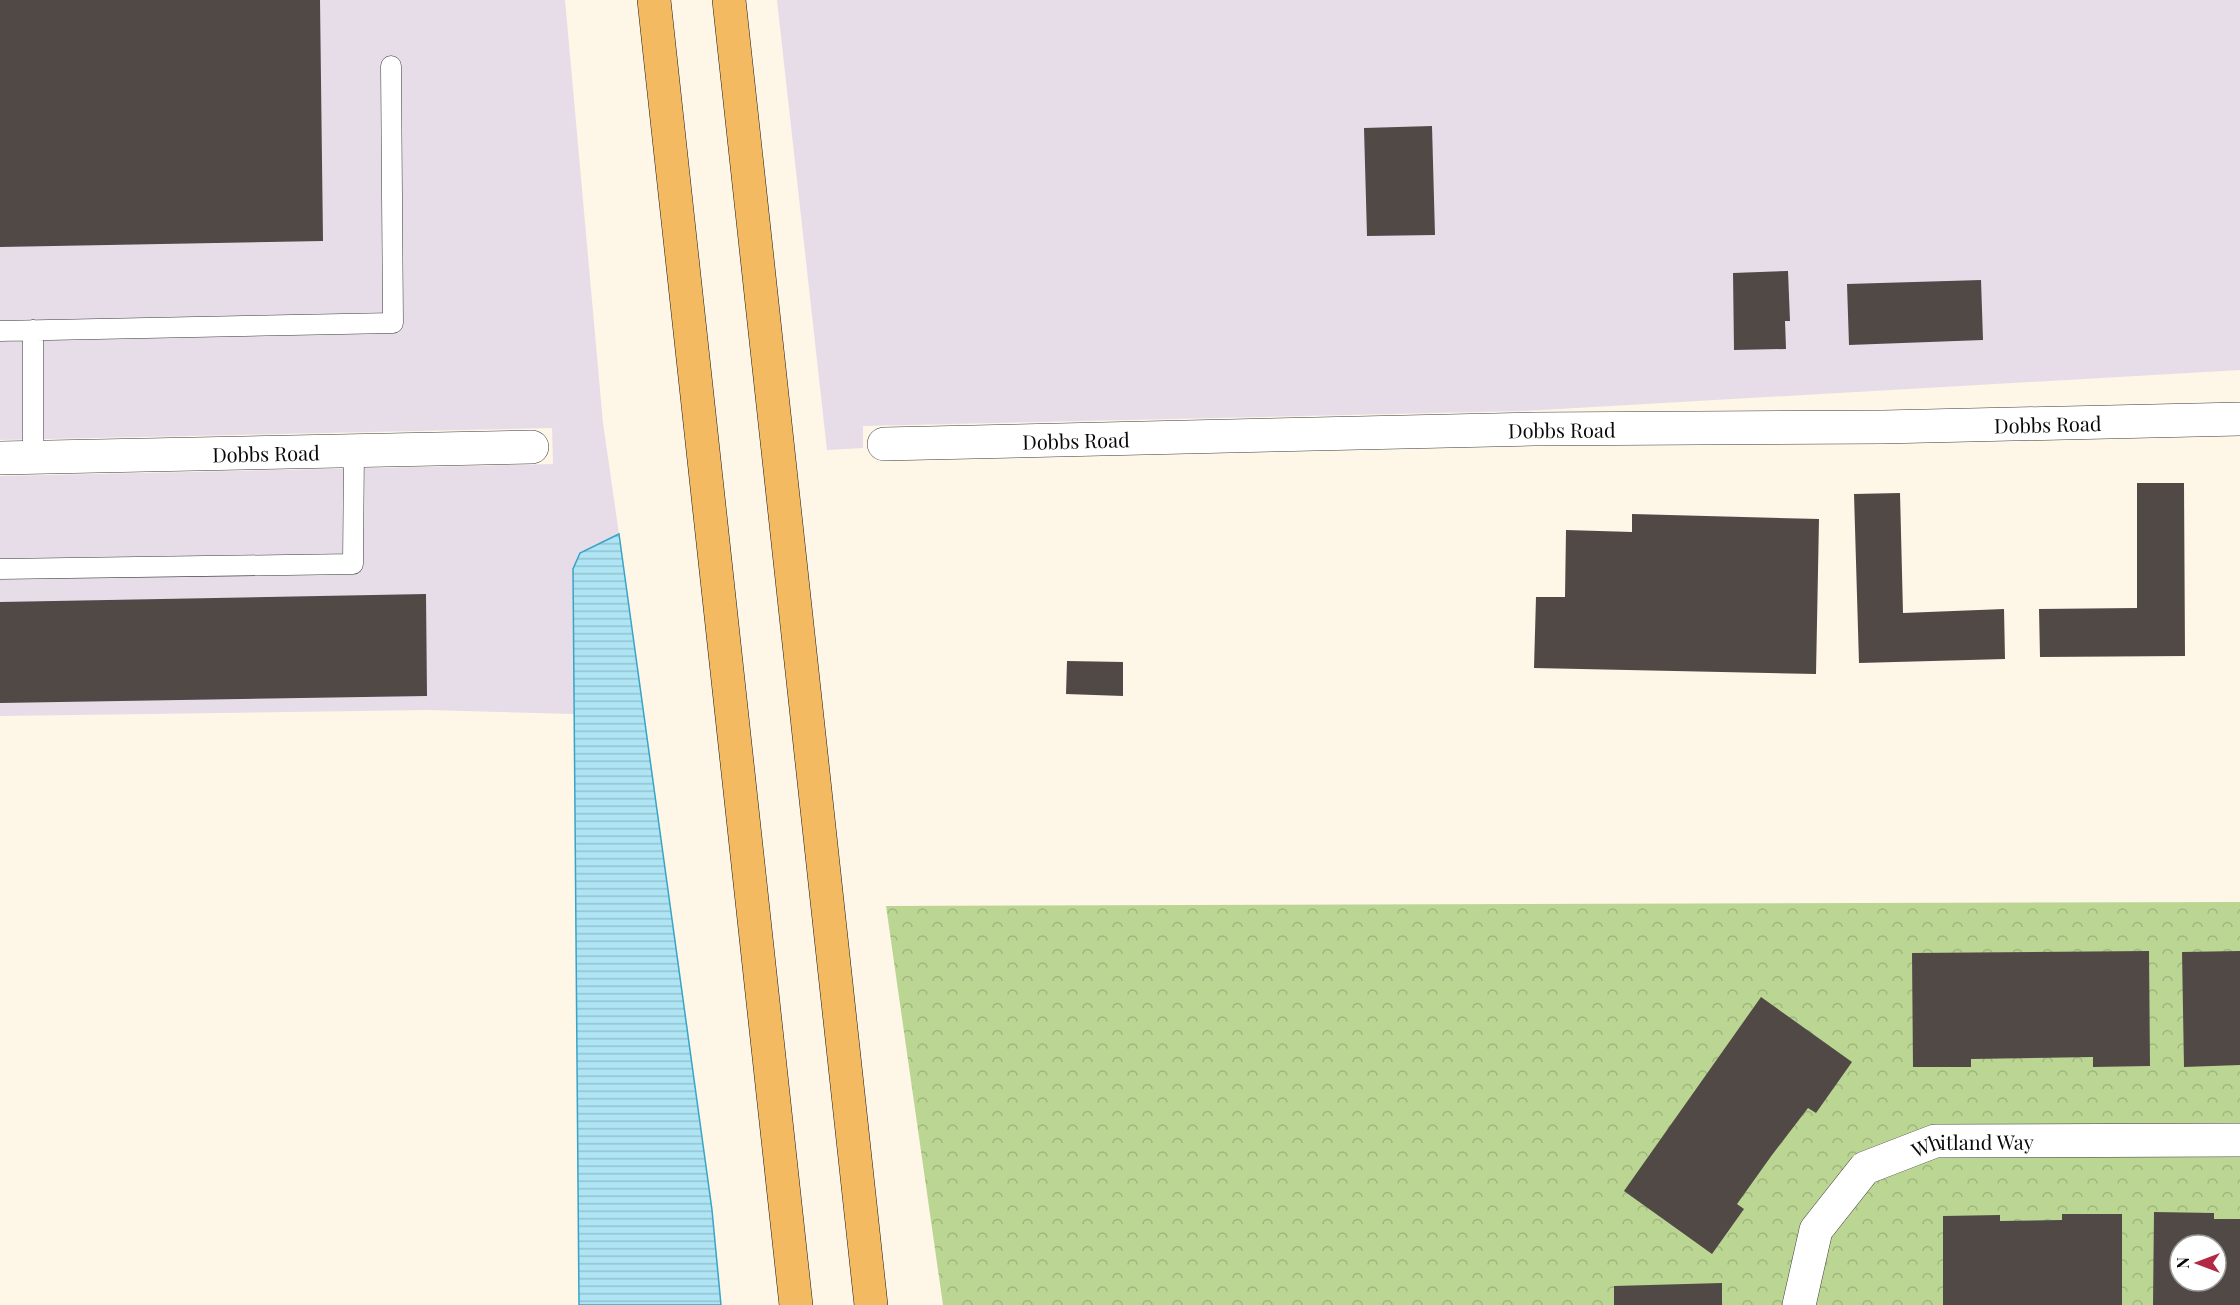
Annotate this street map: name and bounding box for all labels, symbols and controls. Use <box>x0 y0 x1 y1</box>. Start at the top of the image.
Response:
street label: Dobbs Road <box>1994 409 2102 438</box>
street label: Dobbs Road <box>1508 415 1616 443</box>
street label: Dobbs Road <box>1022 425 1130 454</box>
street label: Dobbs Road <box>212 438 320 467</box>
street label: Whitland Way <box>1906 1126 2034 1163</box>
north arrow <box>2168 1233 2228 1293</box>
text: N <box>2172 1257 2193 1269</box>

